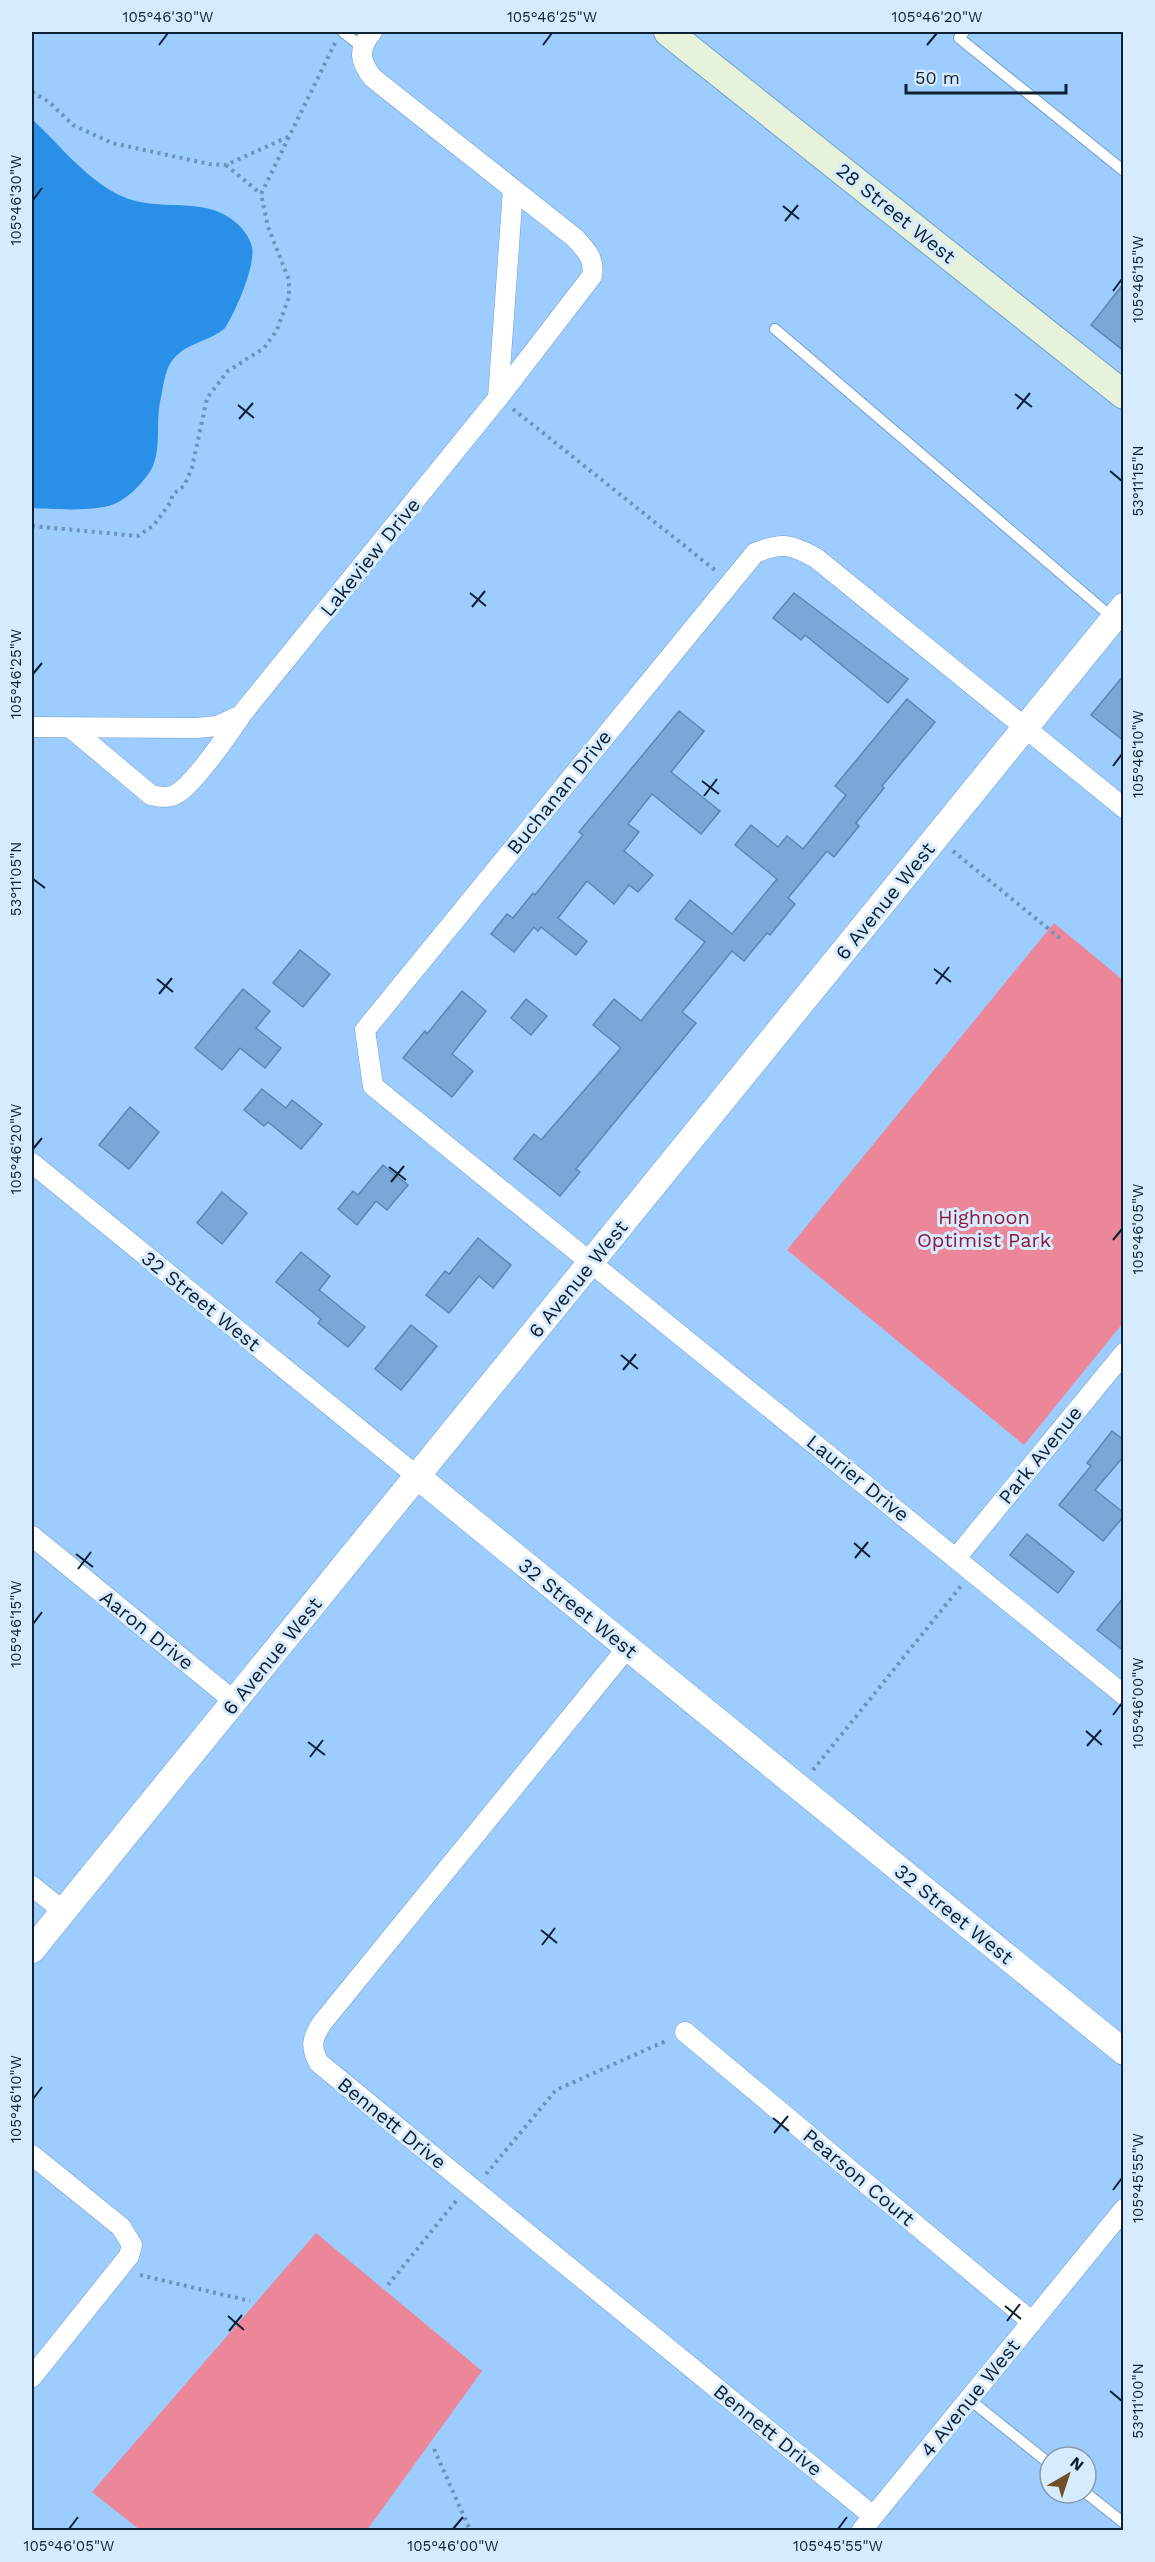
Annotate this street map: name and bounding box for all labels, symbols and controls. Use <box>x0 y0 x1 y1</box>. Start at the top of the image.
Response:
text: 105°46'30"W <box>123 8 213 26</box>
text: 105°46'25"W <box>507 8 597 26</box>
text: 105°46'20"W <box>892 8 982 26</box>
scale bar <box>906 57 1066 95</box>
text: 50 m <box>915 67 960 88</box>
text: 105°46'30"W <box>7 155 25 245</box>
street label: 28 Street West <box>832 158 961 269</box>
text: 105°46'15"W <box>1129 235 1147 323</box>
text: 53°11'15"N <box>1129 445 1147 517</box>
street label: Lakeview Drive <box>315 493 425 621</box>
text: 105°46'25"W <box>7 629 25 719</box>
text: 105°46'10"W <box>1129 710 1147 798</box>
street label: Buchanan Drive <box>502 725 616 859</box>
street label: 6 Avenue West <box>830 837 940 965</box>
text: 53°11'05"N <box>7 842 25 916</box>
text: 105°46'20"W <box>7 1104 25 1194</box>
text: 105°46'05"W <box>1129 1184 1147 1274</box>
park label: Highnoon Optimist Park <box>917 1205 1051 1252</box>
street label: 6 Avenue West <box>523 1215 633 1343</box>
street label: 32 Street West <box>137 1246 266 1357</box>
street label: Park Avenue <box>993 1401 1087 1509</box>
street label: Laurier Drive <box>802 1429 914 1527</box>
street label: 32 Street West <box>514 1553 643 1664</box>
text: 105°46'15"W <box>7 1580 25 1668</box>
street label: Aaron Drive <box>95 1585 199 1675</box>
street label: 6 Avenue West <box>217 1592 327 1720</box>
text: 105°46'00"W <box>1129 1657 1147 1749</box>
street label: 32 Street West <box>890 1859 1019 1970</box>
text: 105°46'10"W <box>7 2055 25 2143</box>
street label: Bennett Drive <box>333 2072 451 2174</box>
street label: Pearson Court <box>798 2123 920 2231</box>
text: 105°45'55"W <box>1129 2133 1147 2223</box>
street label: 4 Avenue West <box>915 2334 1025 2462</box>
text: 53°11'00"N <box>1129 2363 1147 2439</box>
street label: Bennett Drive <box>709 2379 827 2481</box>
north arrow <box>1038 2445 1098 2505</box>
text: N <box>1067 2453 1088 2475</box>
text: 105°46'05"W <box>24 2537 114 2555</box>
text: 105°46'00"W <box>407 2537 499 2555</box>
text: 105°45'55"W <box>793 2537 883 2555</box>

